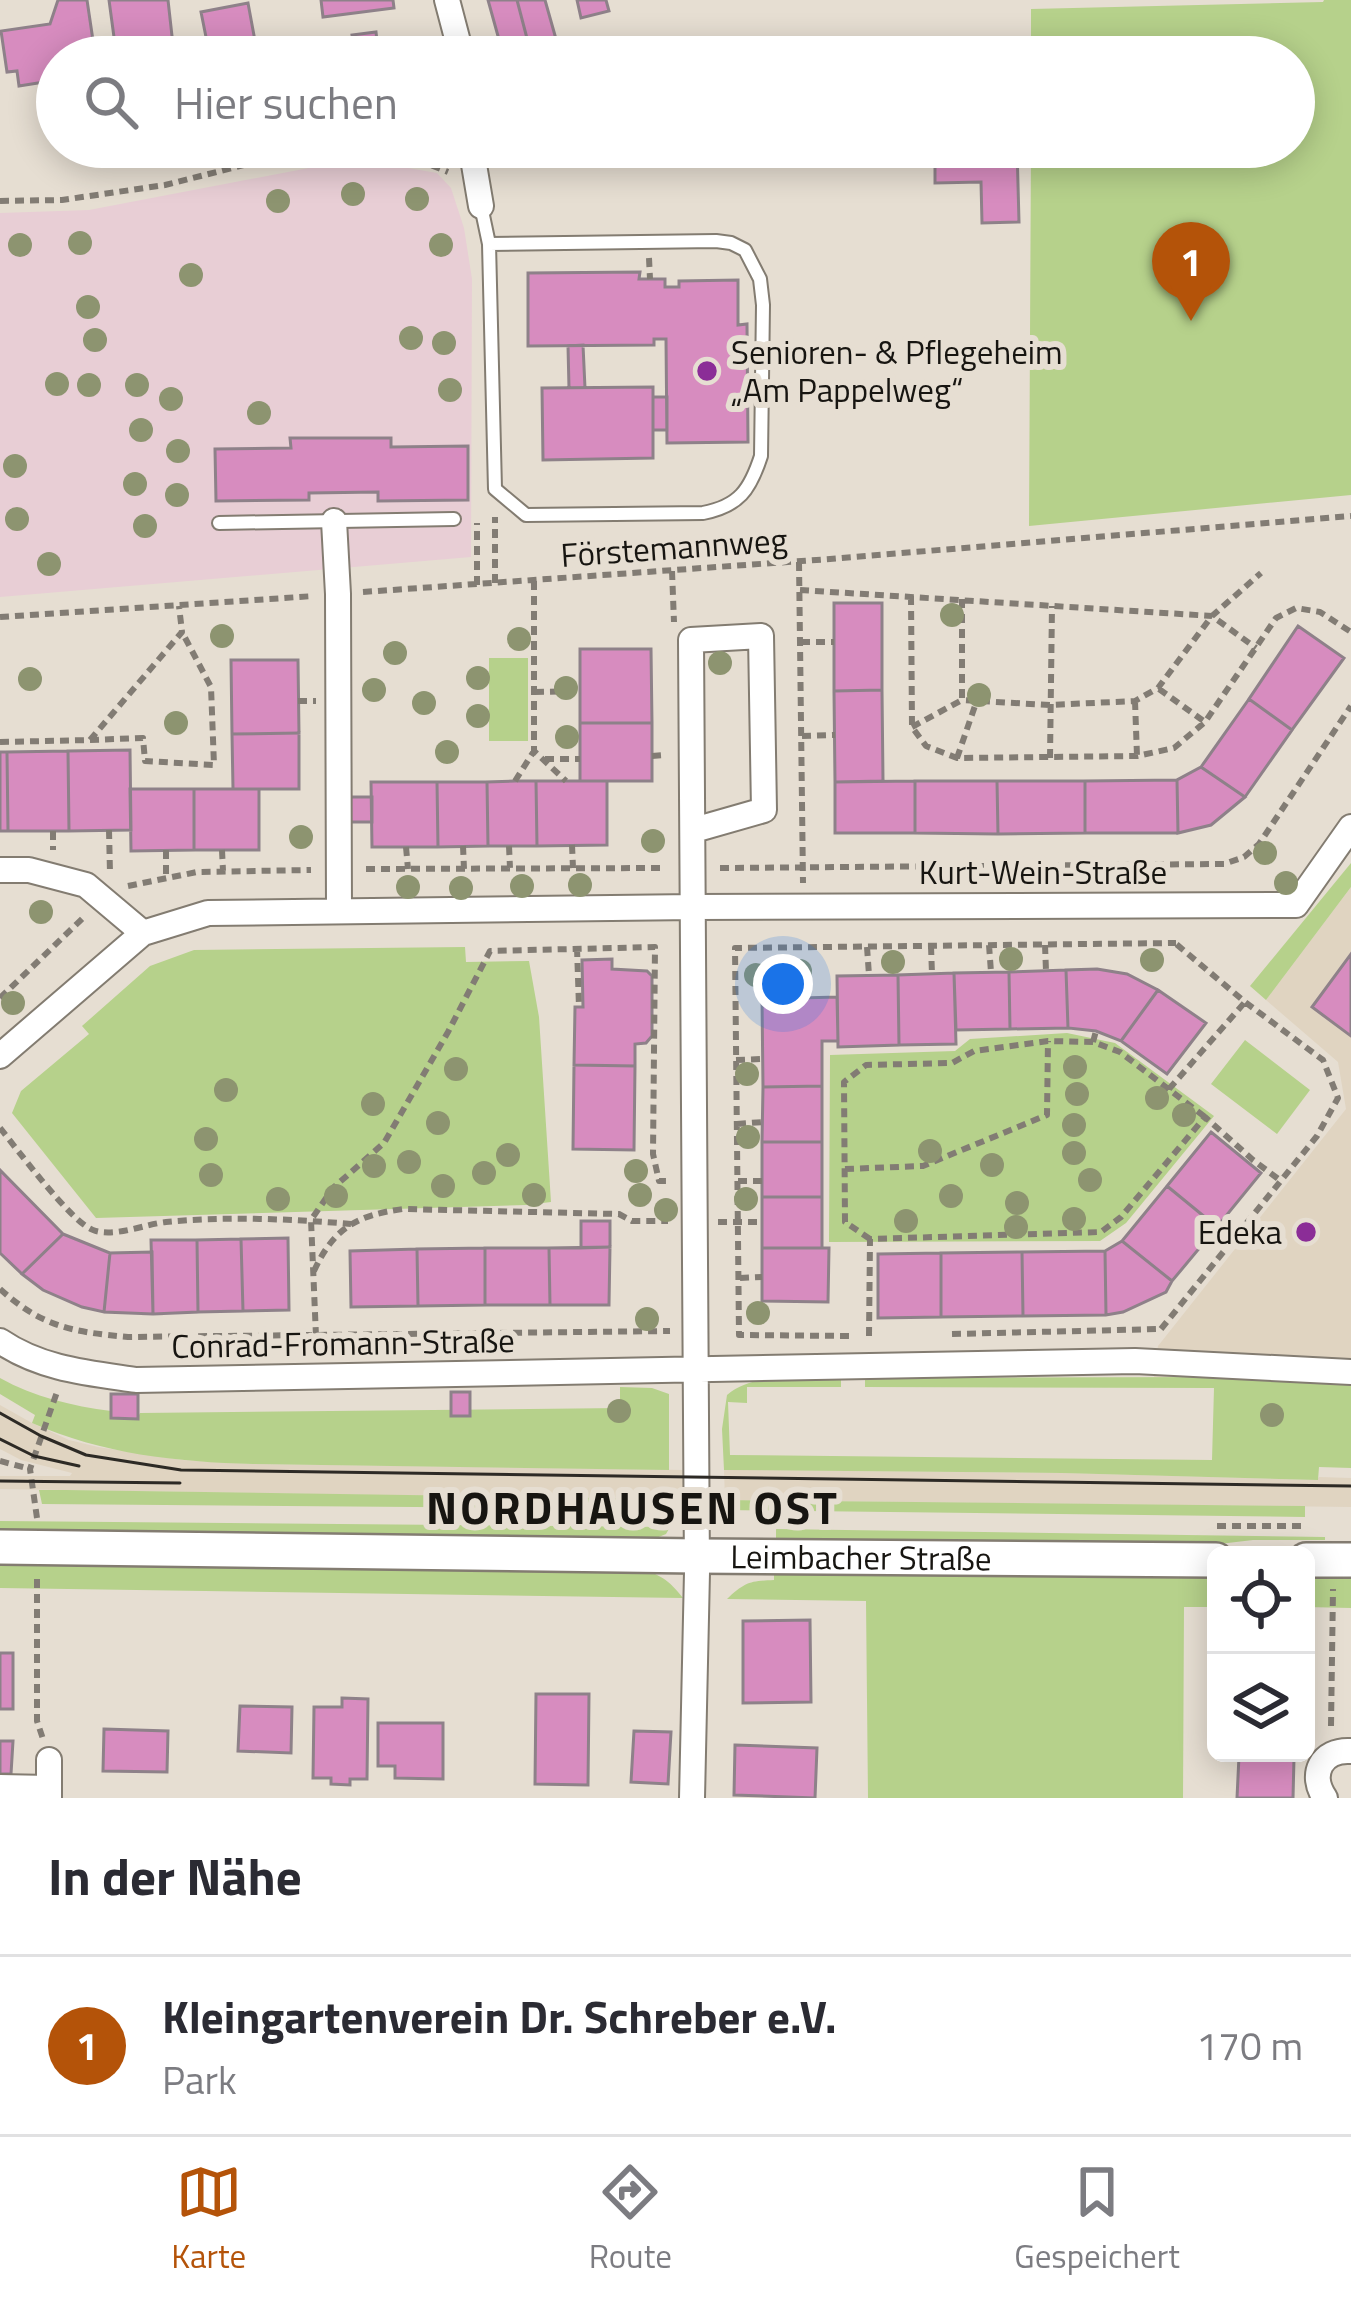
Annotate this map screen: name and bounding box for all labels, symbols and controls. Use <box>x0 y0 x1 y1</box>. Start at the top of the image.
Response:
search box <box>36 36 1315 168</box>
text: Hier suchen <box>174 68 398 136</box>
icon: search <box>78 69 144 135</box>
pin: 1 <box>1152 222 1230 321</box>
place label: Senioren- & Pflegeheim „Am Pappelweg“ <box>731 327 1063 415</box>
marker: Senioren- & Pflegeheim „Am Pappelweg“ <box>694 358 720 384</box>
street label: Förstemannweg <box>559 514 789 580</box>
street label: Kurt-Wein-Straße <box>919 847 1167 897</box>
your location <box>753 954 813 1014</box>
place label: Edeka <box>1198 1207 1282 1257</box>
marker: Edeka <box>1293 1219 1319 1245</box>
street label: Conrad-Fromann-Straße <box>171 1315 515 1371</box>
district label: NORDHAUSEN OST <box>426 1473 840 1541</box>
street label: Leimbacher Straße <box>730 1531 992 1583</box>
map controls <box>1207 1546 1315 1762</box>
button: locate <box>1207 1546 1315 1654</box>
button: layers <box>1207 1654 1315 1762</box>
text: In der Nähe <box>48 1837 302 1915</box>
text: Kleingartenverein Dr. Schreber e.V. <box>162 1982 837 2050</box>
text: 1 <box>76 2016 98 2075</box>
text: 170 m <box>1196 2016 1303 2075</box>
text: Park <box>162 2050 237 2109</box>
tab: Karte <box>171 2159 246 2281</box>
tab: Route <box>589 2159 672 2281</box>
tab: Gespeichert <box>1014 2159 1180 2281</box>

